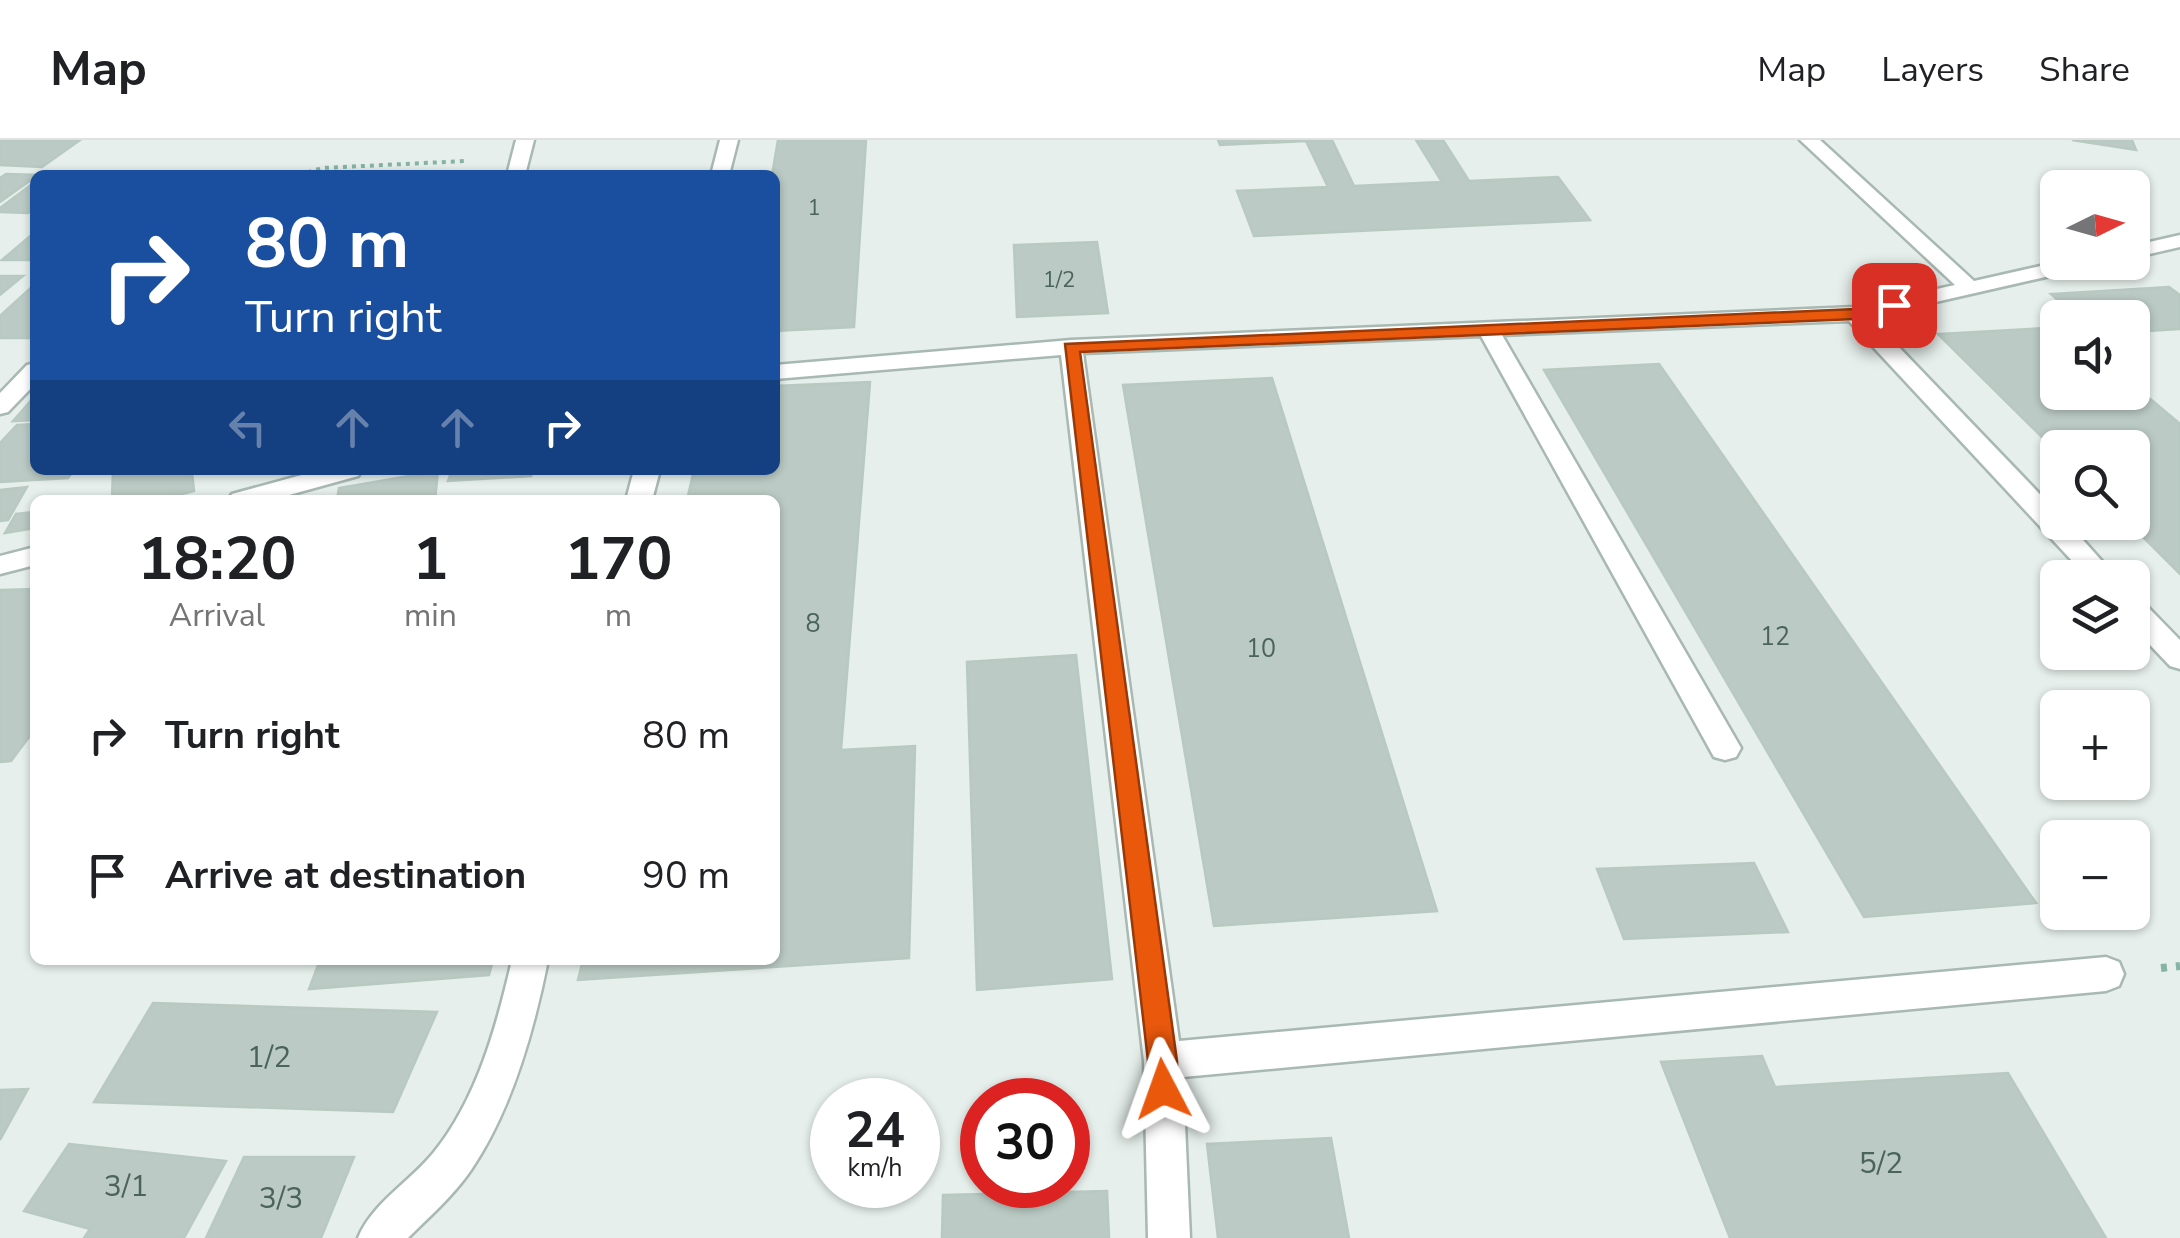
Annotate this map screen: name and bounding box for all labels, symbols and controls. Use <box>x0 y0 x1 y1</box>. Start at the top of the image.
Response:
text: Map <box>50 36 147 102</box>
text: Map <box>1757 46 1826 93</box>
text: Layers <box>1881 46 1984 93</box>
text: Share <box>2039 46 2130 93</box>
north arrow <box>2040 170 2150 280</box>
map controls <box>2040 170 2150 930</box>
house number: 1 <box>807 193 821 223</box>
text: 80 m <box>245 196 409 292</box>
icon: right <box>80 210 210 340</box>
pin <box>1852 263 1937 348</box>
house number: 1/2 <box>1043 265 1075 295</box>
icon: arrive <box>1867 278 1922 333</box>
text: Turn right <box>245 287 442 348</box>
button: sound <box>2040 300 2150 410</box>
icon: left <box>220 400 275 455</box>
icon: ahead <box>325 400 380 455</box>
icon: ahead <box>430 400 485 455</box>
icon: right <box>535 400 590 455</box>
button: search <box>2040 430 2150 540</box>
text: 18:20 <box>138 518 296 600</box>
text: 1 <box>412 518 448 600</box>
text: 170 <box>564 518 672 600</box>
button: layers <box>2040 560 2150 670</box>
text: Arrival <box>169 594 265 637</box>
text: min <box>404 594 457 637</box>
text: m <box>605 594 632 637</box>
house number: 8 <box>805 607 821 641</box>
house number: 12 <box>1760 620 1790 654</box>
house number: 10 <box>1246 632 1276 666</box>
button: + <box>2040 690 2150 800</box>
icon: right <box>80 708 135 763</box>
text: Turn right <box>165 710 340 761</box>
text: 80 m <box>642 710 730 761</box>
button: − <box>2040 820 2150 930</box>
icon: arrive <box>80 848 135 903</box>
text: Arrive at destination <box>165 850 526 901</box>
text: 90 m <box>642 850 730 901</box>
house number: 1/2 <box>247 1037 291 1078</box>
position arrow <box>1111 1037 1215 1141</box>
speed limit sign: 30 <box>960 1078 1090 1208</box>
text: 24 <box>845 1096 905 1165</box>
house number: 5/2 <box>1859 1143 1903 1184</box>
text: km/h <box>847 1151 903 1185</box>
house number: 3/1 <box>104 1166 148 1207</box>
house number: 3/3 <box>259 1178 303 1219</box>

